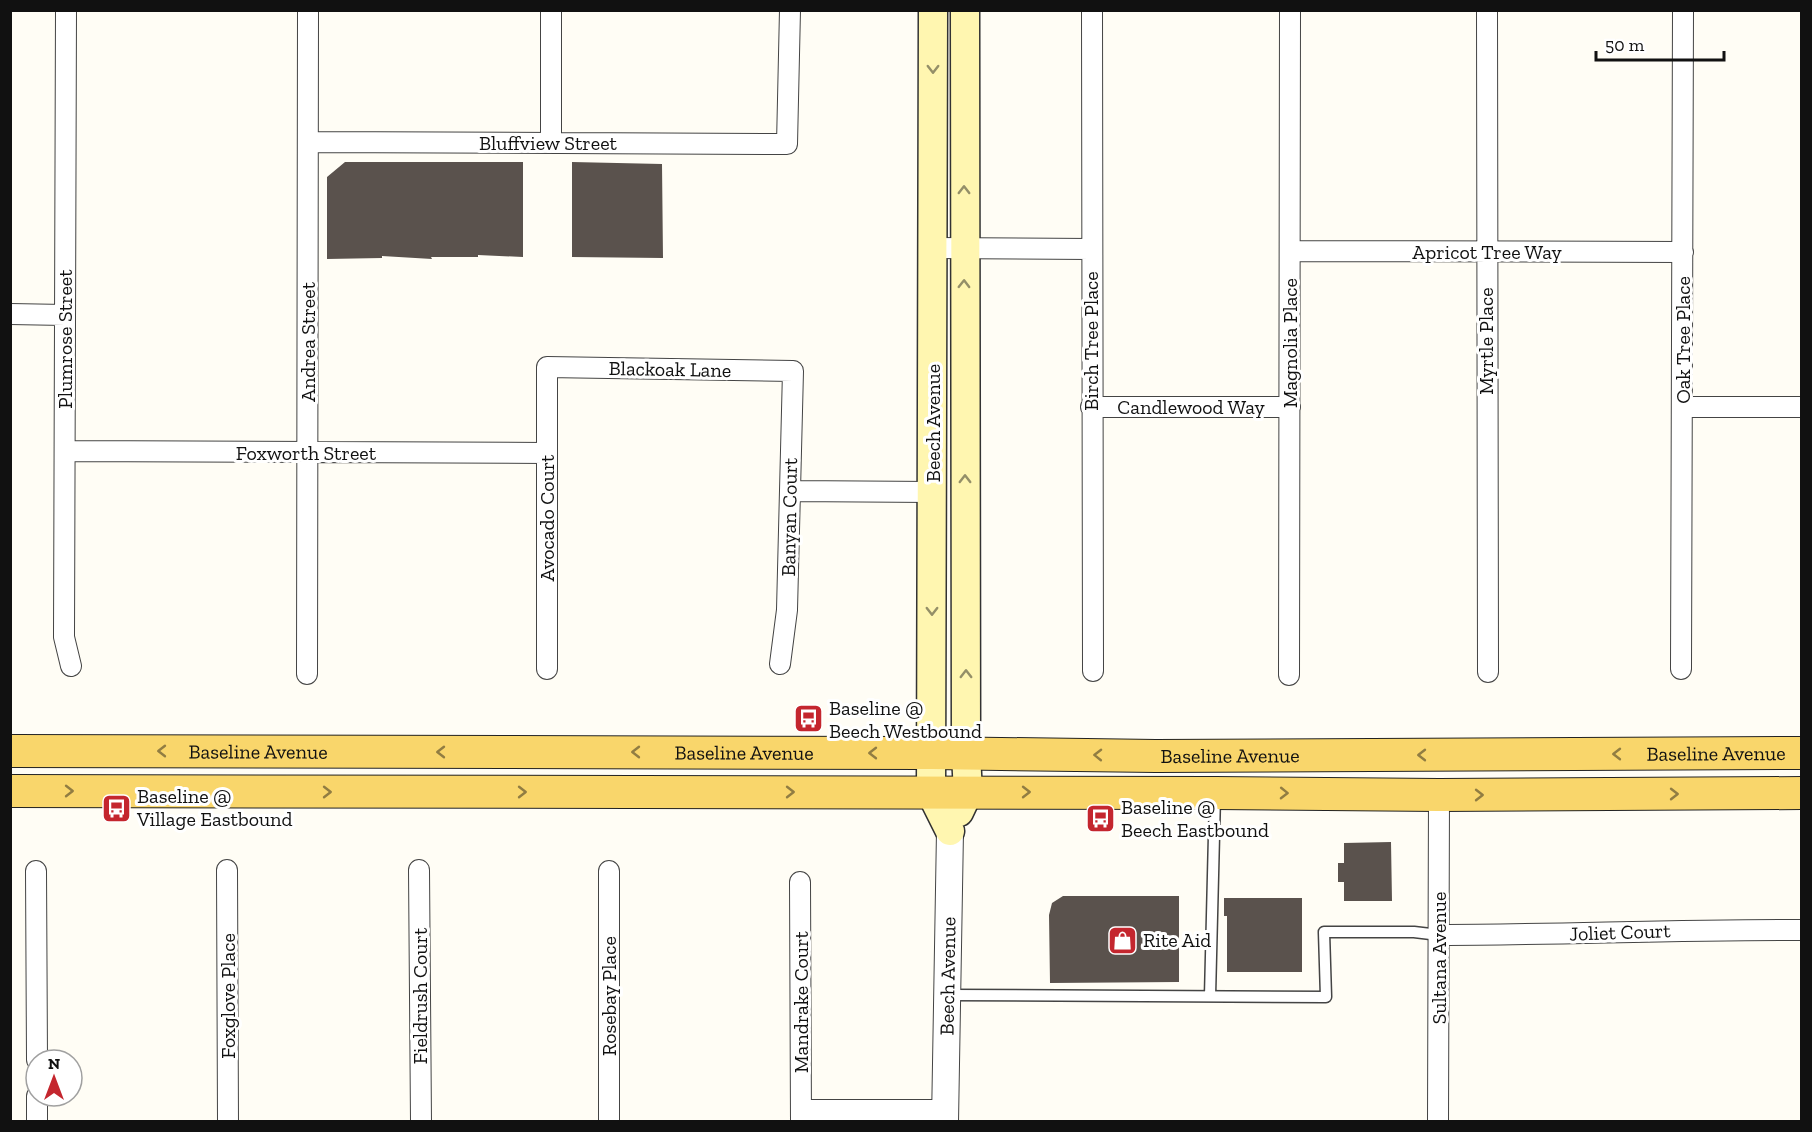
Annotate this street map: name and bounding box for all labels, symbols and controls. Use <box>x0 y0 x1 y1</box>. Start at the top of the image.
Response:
scale bar <box>1596 24 1724 62</box>
text: 50 m <box>1605 34 1645 56</box>
one-way arrow <box>927 64 939 73</box>
street label: Bluffview Street <box>479 131 618 155</box>
one-way arrow <box>958 185 970 194</box>
street label: Apricot Tree Way <box>1412 240 1562 264</box>
street label: Plumrose Street <box>53 269 77 409</box>
street label: Birch Tree Place <box>1079 271 1103 411</box>
street label: Oak Tree Place <box>1671 276 1695 404</box>
street label: Magnolia Place <box>1278 278 1302 408</box>
one-way arrow <box>958 280 970 289</box>
street label: Andrea Street <box>296 281 320 402</box>
street label: Myrtle Place <box>1474 287 1498 395</box>
street label: Blackoak Lane <box>609 356 731 382</box>
street label: Beech Avenue <box>921 364 945 482</box>
street label: Candlewood Way <box>1117 395 1265 419</box>
street label: Foxworth Street <box>236 441 377 465</box>
street label: Avocado Court <box>535 454 559 582</box>
street label: Banyan Court <box>776 457 802 577</box>
one-way arrow <box>959 475 971 484</box>
one-way arrow <box>926 607 938 616</box>
one-way arrow <box>960 670 972 679</box>
place label: Baseline @ Beech Westbound <box>829 696 982 743</box>
bus stop icon: Baseline @ Beech Westbound <box>792 703 824 735</box>
street label: Baseline Avenue <box>188 739 328 764</box>
street label: Baseline Avenue <box>674 740 814 765</box>
street label: Baseline Avenue <box>1646 741 1786 766</box>
street label: Baseline Avenue <box>1160 743 1300 768</box>
one-way arrow <box>158 745 167 757</box>
one-way arrow <box>437 746 446 758</box>
one-way arrow <box>632 746 641 758</box>
one-way arrow <box>869 746 878 759</box>
one-way arrow <box>1613 748 1622 760</box>
one-way arrow <box>1093 749 1102 761</box>
one-way arrow <box>1418 749 1427 761</box>
place label: Baseline @ Village Eastbound <box>136 784 293 831</box>
one-way arrow <box>64 785 73 797</box>
one-way arrow <box>322 786 331 798</box>
one-way arrow <box>517 786 526 798</box>
one-way arrow <box>786 786 795 798</box>
one-way arrow <box>1022 786 1031 798</box>
one-way arrow <box>1280 787 1289 799</box>
one-way arrow <box>1670 788 1679 800</box>
one-way arrow <box>1475 789 1484 801</box>
bus stop icon: Baseline @ Village Eastbound <box>100 792 132 824</box>
place label: Baseline @ Beech Eastbound <box>1121 795 1269 842</box>
bus stop icon: Baseline @ Beech Eastbound <box>1084 802 1116 834</box>
street label: Sultana Avenue <box>1427 892 1451 1024</box>
street label: Beech Avenue <box>934 917 961 1035</box>
street label: Joliet Court <box>1569 918 1672 946</box>
shop icon: Rite Aid <box>1106 924 1138 956</box>
street label: Fieldrush Court <box>408 927 432 1064</box>
place label: Rite Aid <box>1143 928 1211 952</box>
street label: Mandrake Court <box>789 931 813 1073</box>
street label: Foxglove Place <box>216 933 240 1059</box>
street label: Rosebay Place <box>597 936 621 1056</box>
north arrow <box>24 1048 84 1108</box>
text: N <box>48 1054 60 1073</box>

